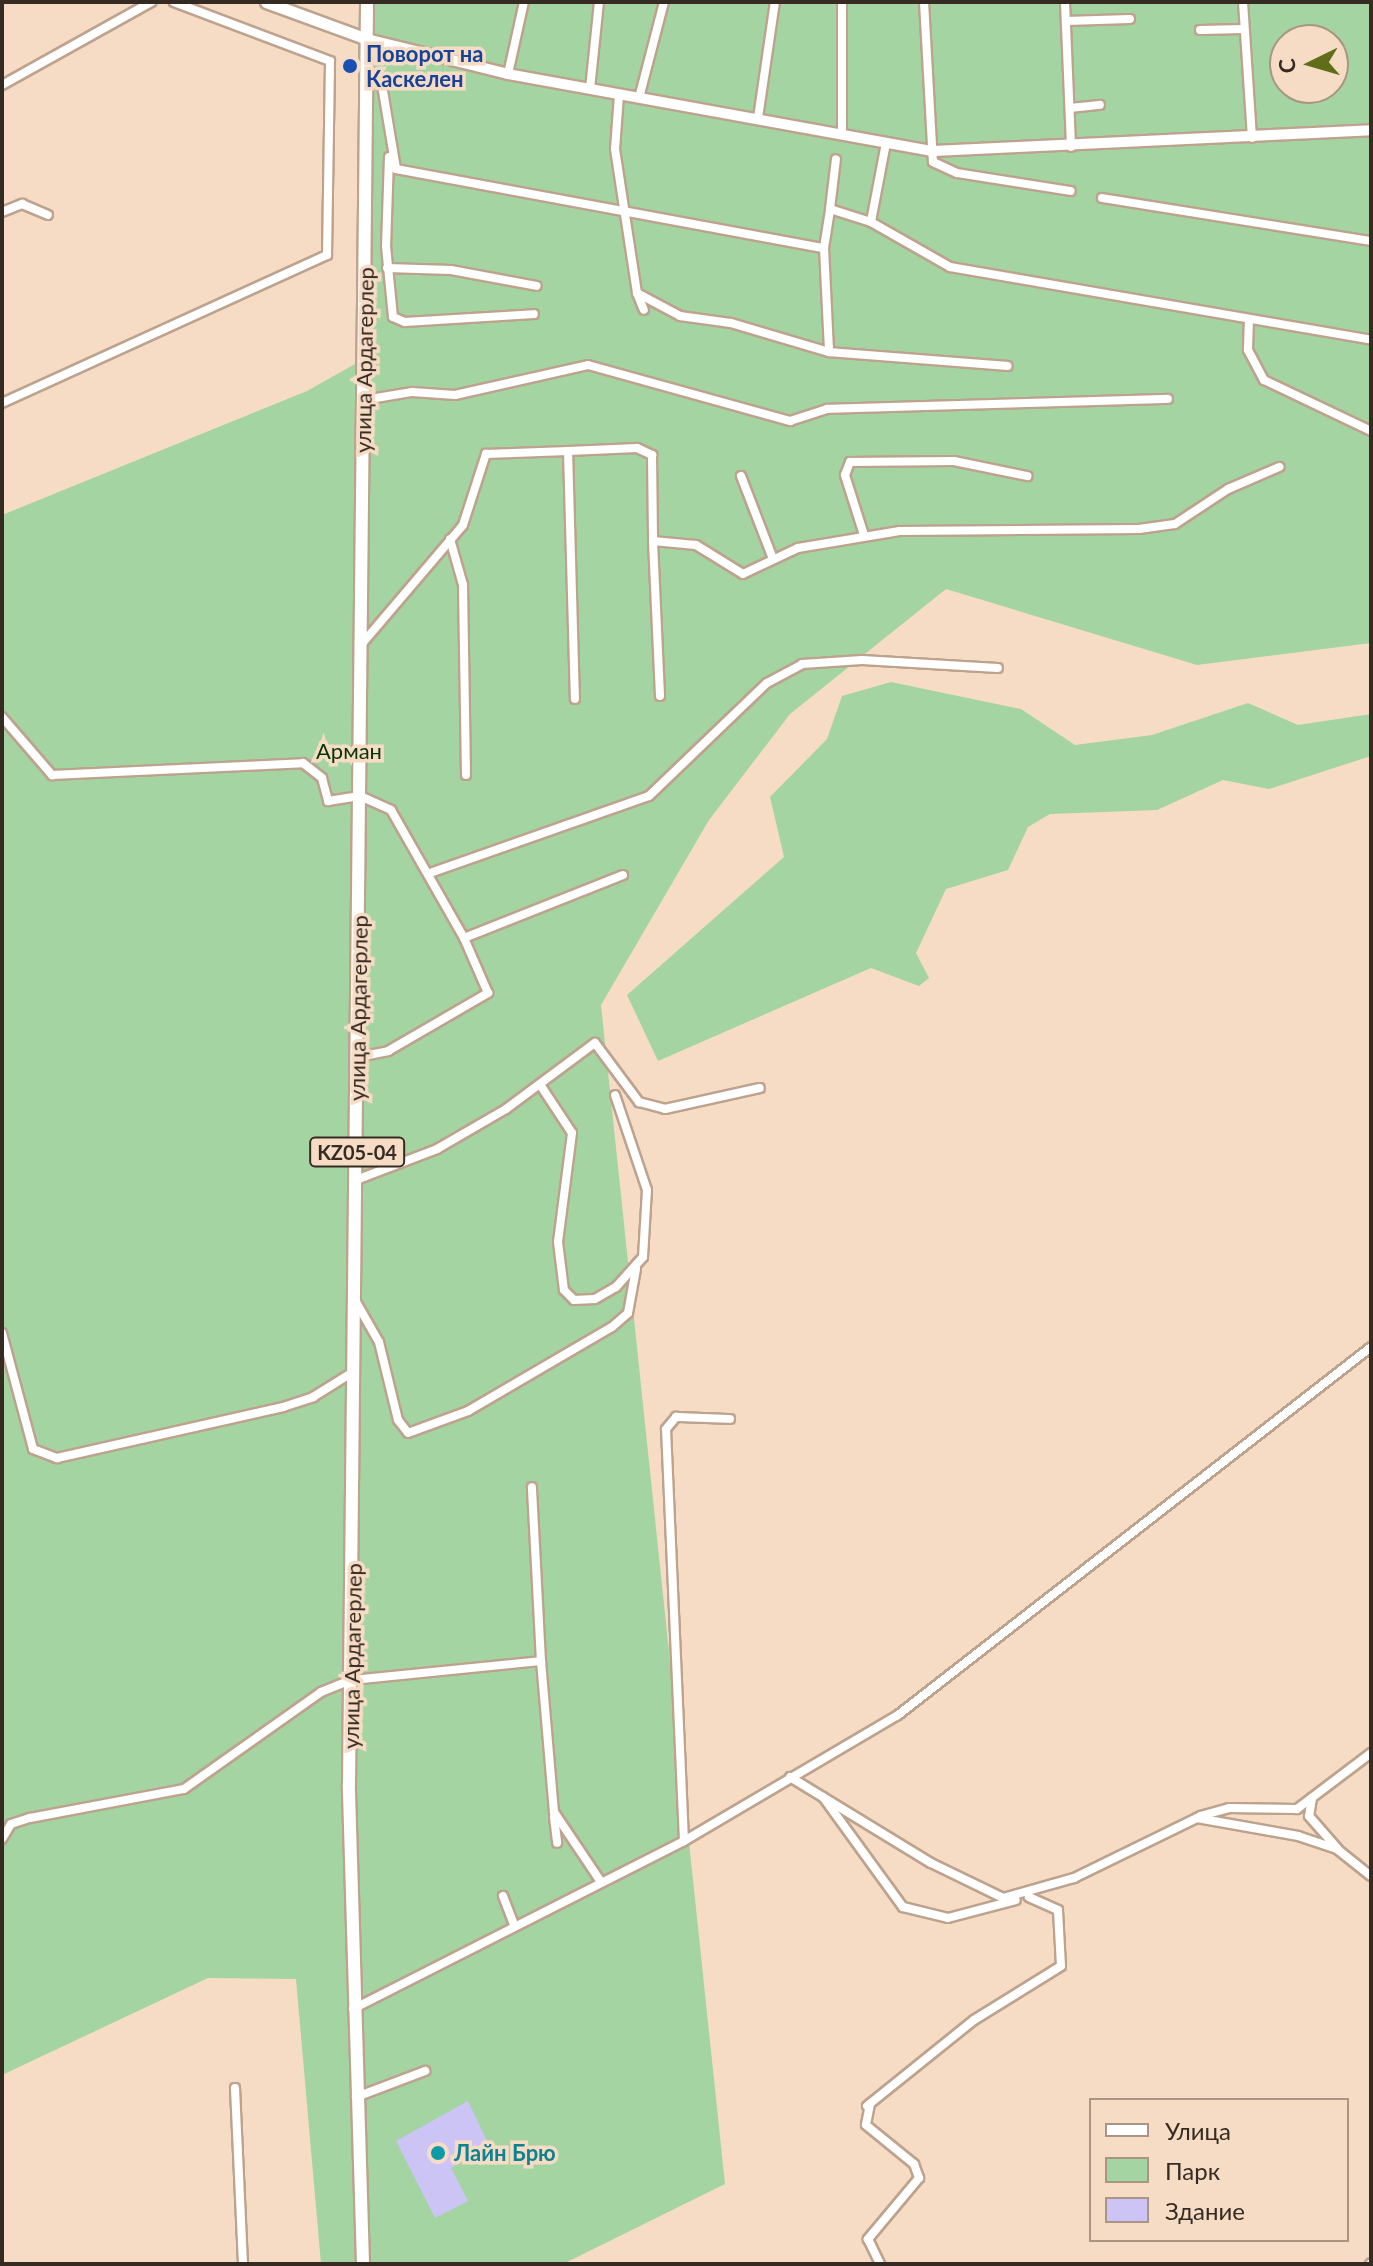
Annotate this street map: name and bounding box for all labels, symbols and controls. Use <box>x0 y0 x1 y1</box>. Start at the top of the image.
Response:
north arrow <box>1269 24 1349 104</box>
place label: Поворот на Каскелен <box>366 40 484 92</box>
marker: Поворот на Каскелен <box>341 57 359 75</box>
text: С <box>1273 58 1301 74</box>
street label: улица Ардагерлер <box>349 267 379 453</box>
park label: Арман <box>316 738 382 764</box>
street label: улица Ардагерлер <box>343 915 373 1101</box>
road number: KZ05-04 <box>309 1136 405 1168</box>
street label: улица Ардагерлер <box>337 1563 367 1749</box>
legend <box>1089 2098 1349 2242</box>
text: Улица <box>1165 2116 1231 2145</box>
place label: Лайн Брю <box>454 2140 556 2166</box>
marker: Лайн Брю <box>429 2144 447 2162</box>
text: Парк <box>1165 2156 1220 2185</box>
text: Здание <box>1165 2196 1245 2225</box>

